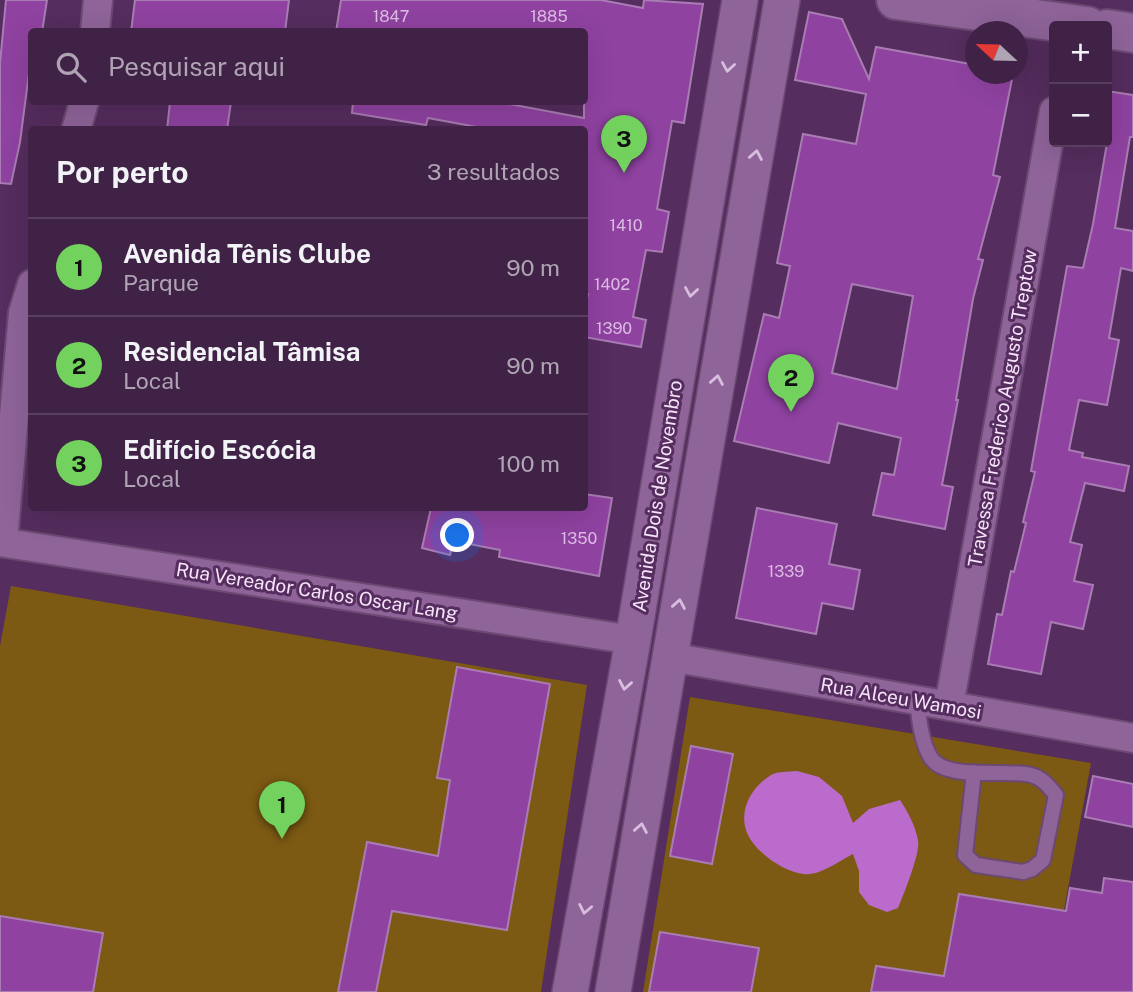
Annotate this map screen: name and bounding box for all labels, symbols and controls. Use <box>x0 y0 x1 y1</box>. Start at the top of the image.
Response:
house number: 1847 <box>373 7 409 26</box>
house number: 1885 <box>530 7 568 26</box>
north arrow <box>965 21 1028 84</box>
map controls <box>1049 21 1112 147</box>
button: + <box>1049 21 1112 84</box>
search box <box>28 28 588 105</box>
icon: search <box>52 48 90 86</box>
text: Pesquisar aqui <box>108 51 285 82</box>
one-way arrow <box>721 61 736 73</box>
button: − <box>1049 84 1112 147</box>
pin: 3 <box>601 115 647 173</box>
one-way arrow <box>748 149 763 161</box>
text: Por perto <box>56 154 188 190</box>
text: 3 resultados <box>427 158 560 185</box>
house number: 1410 <box>610 216 643 235</box>
text: Avenida Tênis Clube <box>123 238 371 269</box>
street label: Travessa Frederico Augusto Treptow <box>963 247 1041 569</box>
text: 1 <box>74 254 84 281</box>
text: 90 m <box>506 254 560 281</box>
text: Parque <box>123 269 199 296</box>
house number: 1402 <box>594 275 630 294</box>
one-way arrow <box>684 286 699 298</box>
house number: 1390 <box>596 319 632 338</box>
text: Residencial Tâmisa <box>123 336 361 367</box>
text: 2 <box>72 352 86 379</box>
text: 90 m <box>506 352 560 379</box>
pin: 2 <box>768 354 814 412</box>
text: Local <box>123 367 181 394</box>
one-way arrow <box>709 374 724 386</box>
street label: Avenida Dois de Novembro <box>628 378 686 614</box>
text: Edifício Escócia <box>123 434 316 465</box>
text: 3 <box>71 450 87 477</box>
text: 100 m <box>497 450 560 477</box>
text: Local <box>123 465 181 492</box>
your location <box>440 518 474 552</box>
house number: 1350 <box>561 529 598 548</box>
street label: Rua Vereador Carlos Oscar Lang <box>175 558 460 624</box>
house number: 1339 <box>768 562 804 581</box>
one-way arrow <box>671 598 686 610</box>
street label: Rua Alceu Wamosi <box>819 673 983 723</box>
one-way arrow <box>618 679 633 691</box>
pin: 1 <box>259 781 305 839</box>
one-way arrow <box>633 822 648 834</box>
one-way arrow <box>579 903 594 915</box>

